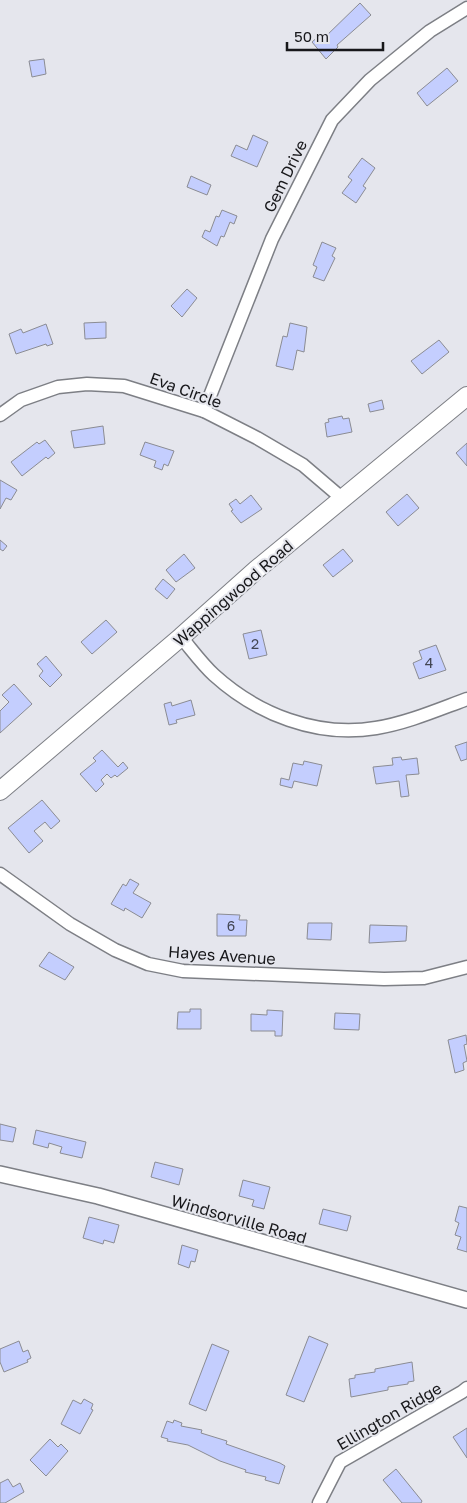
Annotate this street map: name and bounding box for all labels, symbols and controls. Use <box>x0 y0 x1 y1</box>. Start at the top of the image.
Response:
scale bar <box>287 20 383 52</box>
text: 50 m <box>294 27 329 45</box>
street label: Gem Drive <box>259 136 311 216</box>
street label: Eva Circle <box>147 368 225 412</box>
street label: Wappingwood Road <box>169 535 297 651</box>
house number: 2 <box>251 635 259 652</box>
house number: 4 <box>425 654 433 671</box>
house number: 6 <box>227 917 235 934</box>
street label: Hayes Avenue <box>168 941 276 969</box>
street label: Windsorville Road <box>169 1190 309 1248</box>
street label: Ellington Ridge <box>333 1378 445 1454</box>

